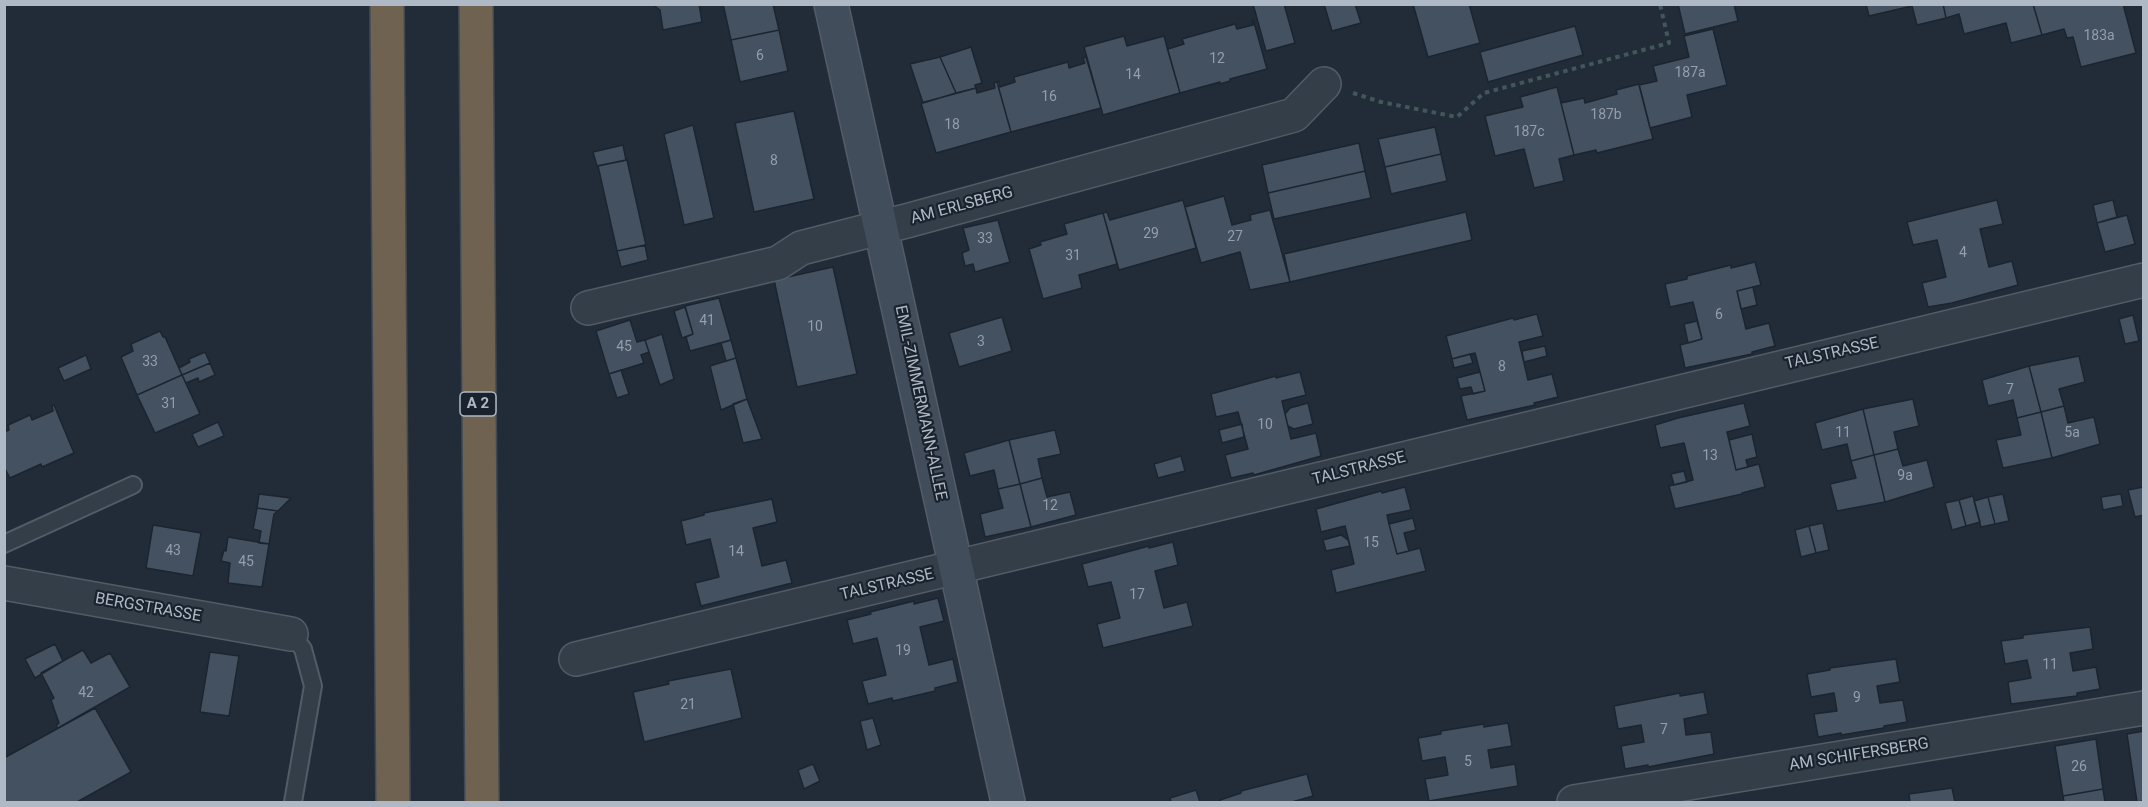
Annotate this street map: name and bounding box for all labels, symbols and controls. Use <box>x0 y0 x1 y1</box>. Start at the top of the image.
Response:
house number: 183a <box>2083 28 2115 44</box>
house number: 6 <box>756 48 764 64</box>
house number: 12 <box>1209 51 1225 67</box>
house number: 187a <box>1674 65 1706 81</box>
house number: 14 <box>1125 67 1141 83</box>
house number: 16 <box>1041 89 1057 105</box>
house number: 187b <box>1590 107 1622 123</box>
house number: 18 <box>944 117 960 133</box>
house number: 187c <box>1514 124 1544 140</box>
house number: 8 <box>770 153 778 169</box>
street label: AM ERLSBERG <box>909 183 1015 229</box>
house number: 29 <box>1143 226 1159 242</box>
house number: 27 <box>1227 229 1243 245</box>
house number: 33 <box>977 231 993 247</box>
house number: 4 <box>1959 245 1967 261</box>
house number: 31 <box>1065 248 1081 264</box>
street label: EMIL-ZIMMERMANN-ALLEE <box>890 304 950 502</box>
house number: 6 <box>1715 307 1723 323</box>
house number: 41 <box>699 313 715 329</box>
house number: 10 <box>807 319 823 335</box>
house number: 3 <box>977 334 985 350</box>
street label: TALSTRASSE <box>1783 334 1881 374</box>
house number: 45 <box>616 339 632 355</box>
house number: 33 <box>142 354 158 370</box>
house number: 8 <box>1498 359 1506 375</box>
house number: 7 <box>2006 382 2014 398</box>
road number: A 2 <box>460 392 496 416</box>
house number: 31 <box>161 396 177 412</box>
house number: 10 <box>1257 417 1273 433</box>
house number: 11 <box>1835 425 1851 441</box>
house number: 5a <box>2064 425 2080 441</box>
street label: TALSTRASSE <box>1310 448 1408 490</box>
house number: 13 <box>1702 448 1718 464</box>
house number: 9a <box>1897 468 1913 484</box>
house number: 12 <box>1042 498 1058 514</box>
house number: 15 <box>1363 535 1379 551</box>
house number: 43 <box>165 543 181 559</box>
house number: 14 <box>728 544 744 560</box>
house number: 45 <box>238 554 254 570</box>
street label: TALSTRASSE <box>838 565 936 605</box>
house number: 17 <box>1129 587 1145 603</box>
street label: BERGSTRASSE <box>94 589 202 627</box>
house number: 19 <box>895 643 911 659</box>
house number: 11 <box>2042 657 2058 673</box>
house number: 42 <box>78 685 94 701</box>
house number: 9 <box>1853 690 1861 706</box>
house number: 21 <box>680 697 696 713</box>
house number: 7 <box>1660 722 1668 738</box>
street label: AM SCHIFERSBERG <box>1788 734 1930 776</box>
house number: 5 <box>1464 754 1472 770</box>
house number: 26 <box>2071 759 2087 775</box>

